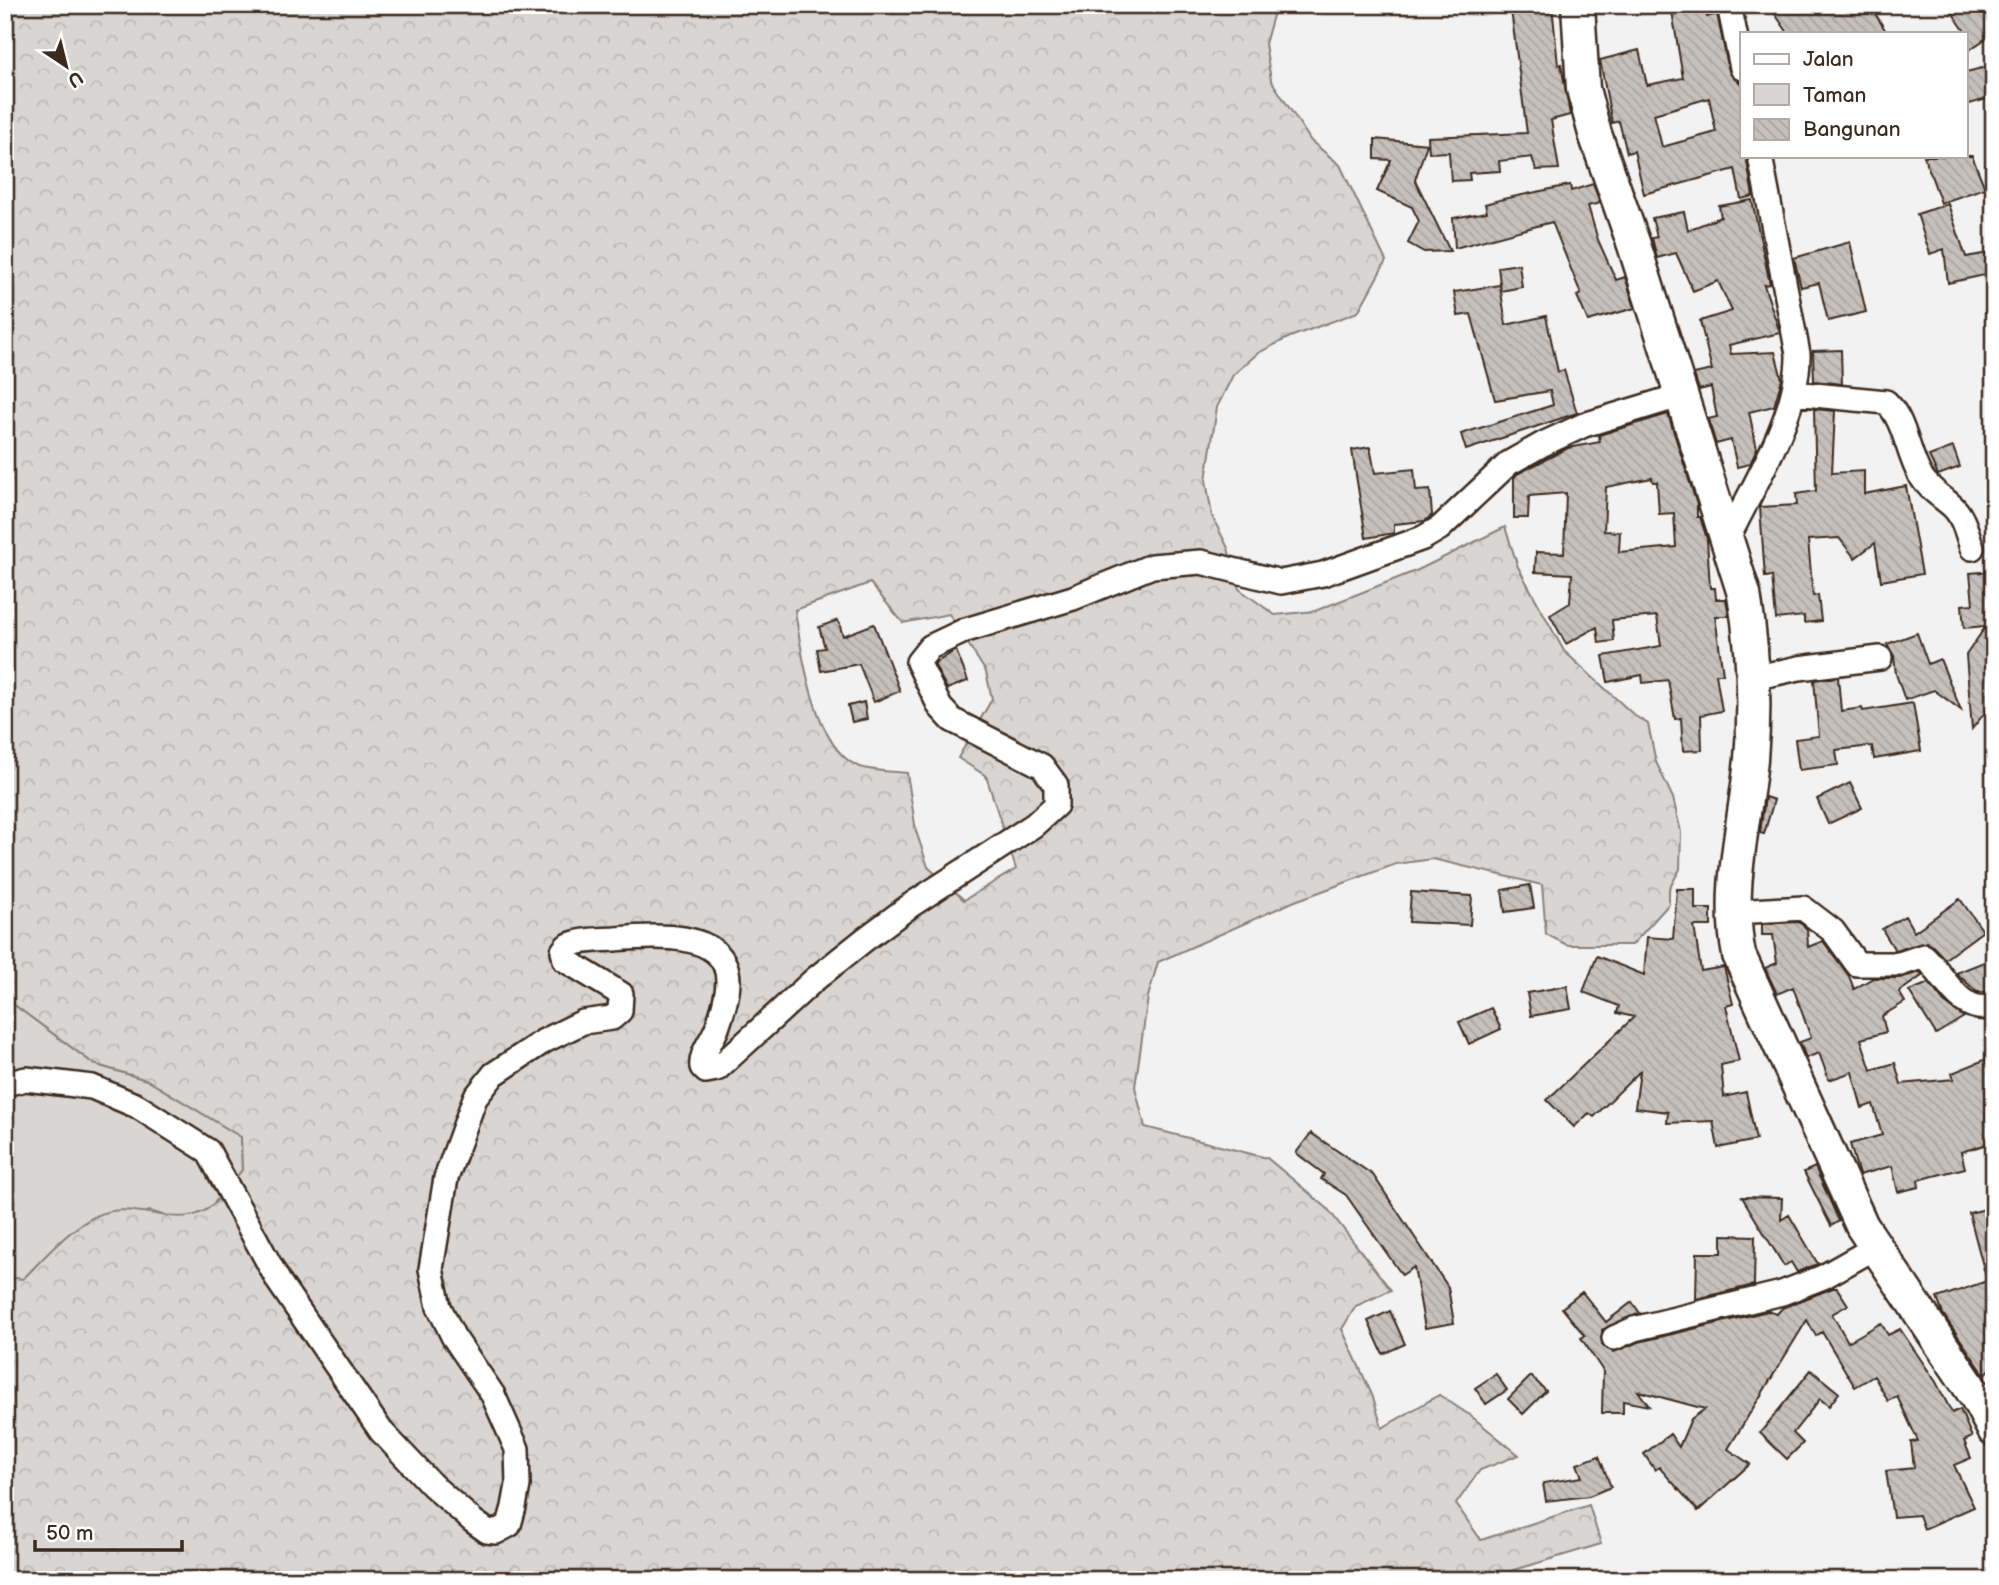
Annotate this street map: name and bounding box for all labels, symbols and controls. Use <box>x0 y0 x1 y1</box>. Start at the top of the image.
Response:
north arrow <box>32 32 102 102</box>
legend <box>1740 32 1968 158</box>
text: Jalan <box>1803 47 1854 72</box>
text: U <box>63 65 87 92</box>
text: Taman <box>1803 83 1866 108</box>
text: Bangunan <box>1803 117 1901 142</box>
scale bar <box>35 1508 182 1552</box>
text: 50 m <box>46 1521 93 1546</box>

